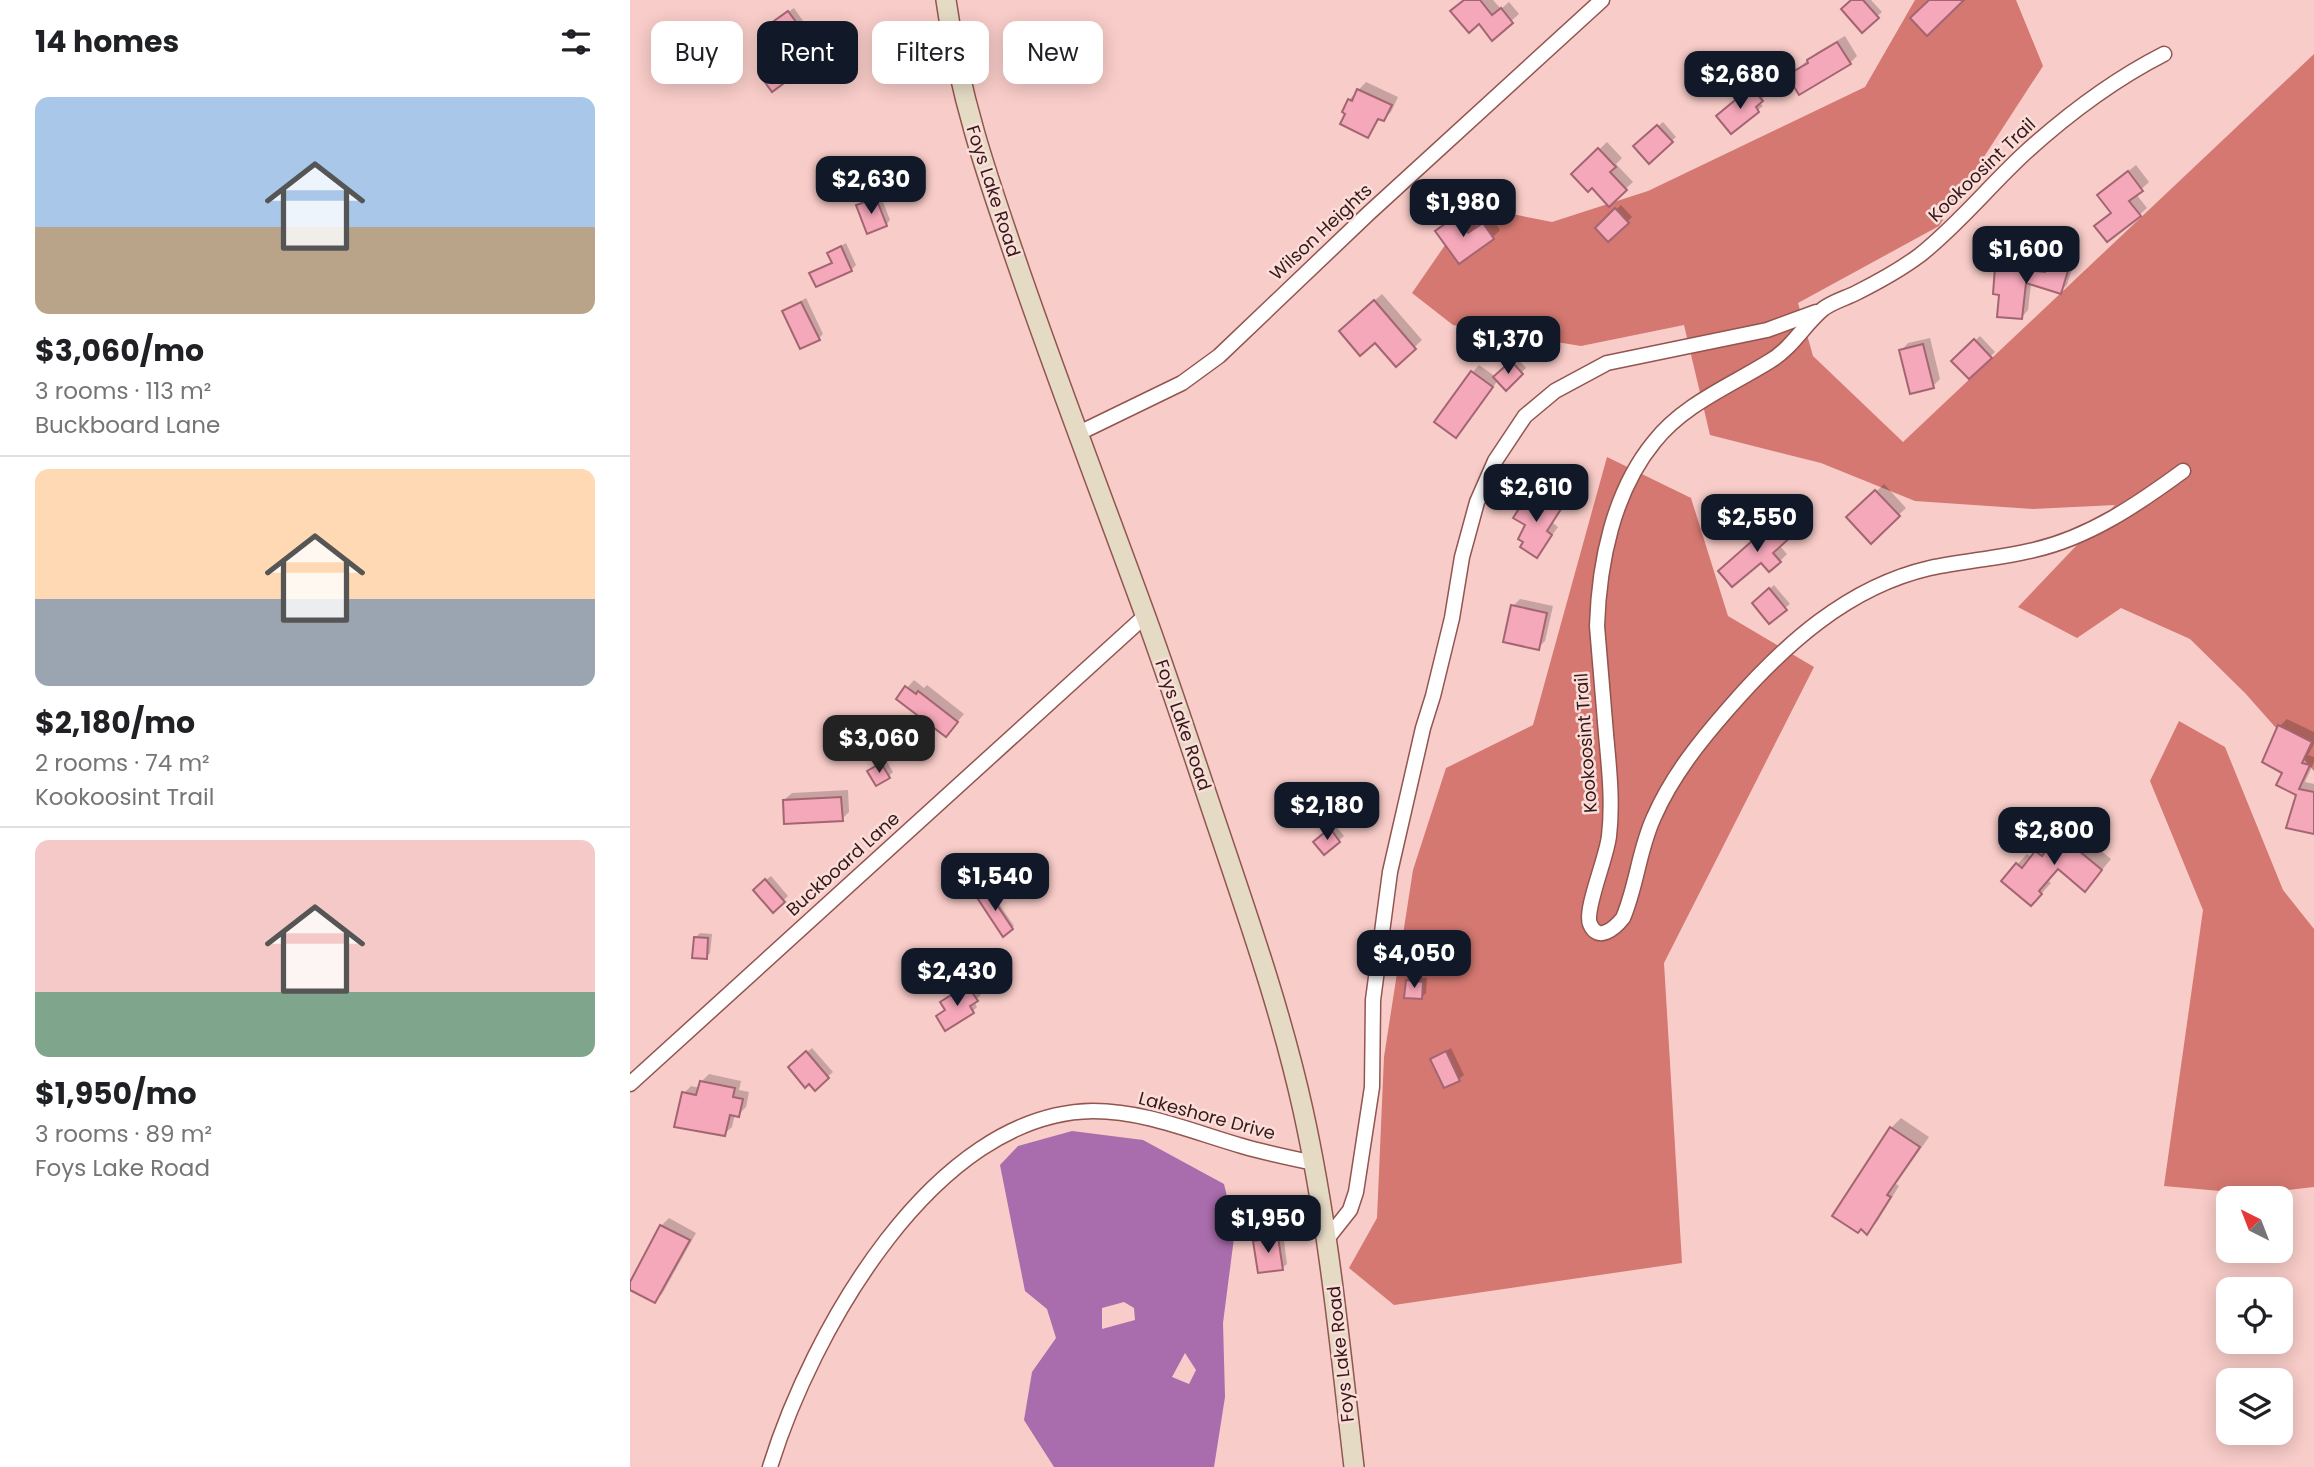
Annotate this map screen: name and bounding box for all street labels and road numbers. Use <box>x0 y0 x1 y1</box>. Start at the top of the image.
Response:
street label: Kookoosint Trail <box>1923 112 2041 227</box>
street label: Foys Lake Road <box>960 122 1027 260</box>
street label: Wilson Heights <box>1264 178 1377 286</box>
street label: Foys Lake Road <box>1149 656 1218 794</box>
street label: Kookoosint Trail <box>1568 672 1603 814</box>
street label: Buckboard Lane <box>780 806 905 921</box>
street label: Lakeshore Drive <box>1136 1085 1278 1146</box>
street label: Foys Lake Road <box>1321 1285 1360 1423</box>

